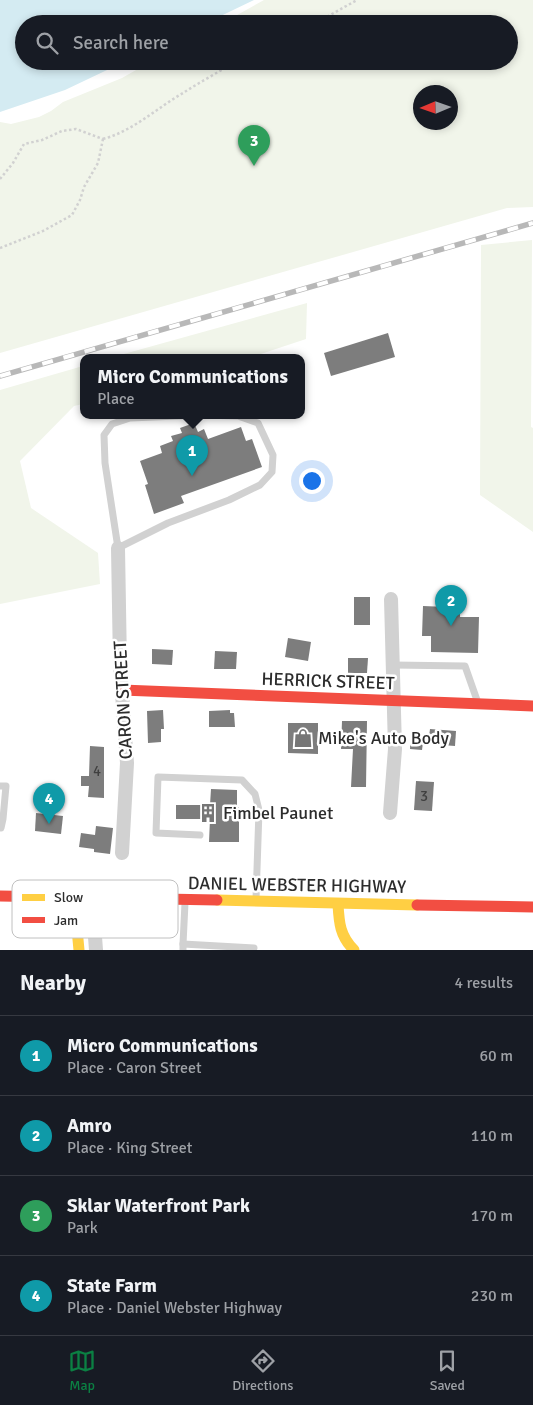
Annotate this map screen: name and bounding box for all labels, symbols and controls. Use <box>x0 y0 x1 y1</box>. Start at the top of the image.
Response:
search box <box>15 15 518 70</box>
icon: search <box>33 29 61 57</box>
text: Search here <box>73 31 169 55</box>
north arrow <box>413 85 458 130</box>
pin: 3 <box>238 125 270 166</box>
popup <box>80 354 305 419</box>
text: Micro Communications <box>97 365 288 389</box>
text: Place <box>97 389 135 409</box>
pin: 1 <box>176 435 208 476</box>
your location <box>299 468 325 494</box>
pin: 2 <box>435 585 467 626</box>
street label: CARON STREET <box>109 640 137 760</box>
street label: HERRICK STREET <box>261 668 395 694</box>
shop icon: Mike's Auto Body <box>292 727 314 749</box>
place label: Mike's Auto Body <box>318 727 450 749</box>
house number: 4 <box>93 762 101 780</box>
pin: 4 <box>33 783 65 824</box>
house number: 3 <box>420 787 428 805</box>
building icon: Fimbel Paunet <box>197 802 219 824</box>
place label: Fimbel Paunet <box>223 802 333 824</box>
street label: DANIEL WEBSTER HIGHWAY <box>188 872 406 898</box>
legend <box>12 880 178 938</box>
text: Slow <box>54 889 83 906</box>
text: Jam <box>54 912 78 929</box>
text: Nearby <box>20 970 86 996</box>
text: 4 results <box>454 973 513 993</box>
text: Micro Communications <box>67 1034 258 1058</box>
text: 1 <box>32 1046 40 1066</box>
text: 60 m <box>479 1046 513 1066</box>
text: Place · Caron Street <box>67 1058 202 1078</box>
text: Amro <box>67 1114 112 1138</box>
text: 2 <box>32 1126 40 1146</box>
text: 110 m <box>471 1126 513 1146</box>
text: Place · King Street <box>67 1138 192 1158</box>
text: Sklar Waterfront Park <box>67 1194 250 1218</box>
text: 3 <box>32 1206 40 1226</box>
text: 170 m <box>471 1206 513 1226</box>
text: Park <box>67 1218 98 1238</box>
text: State Farm <box>67 1274 157 1298</box>
text: 4 <box>32 1286 40 1306</box>
text: 230 m <box>471 1286 513 1306</box>
text: Place · Daniel Webster Highway <box>67 1298 282 1318</box>
tab: Map <box>68 1347 96 1394</box>
tab: Directions <box>232 1347 293 1394</box>
tab: Saved <box>430 1347 465 1394</box>

